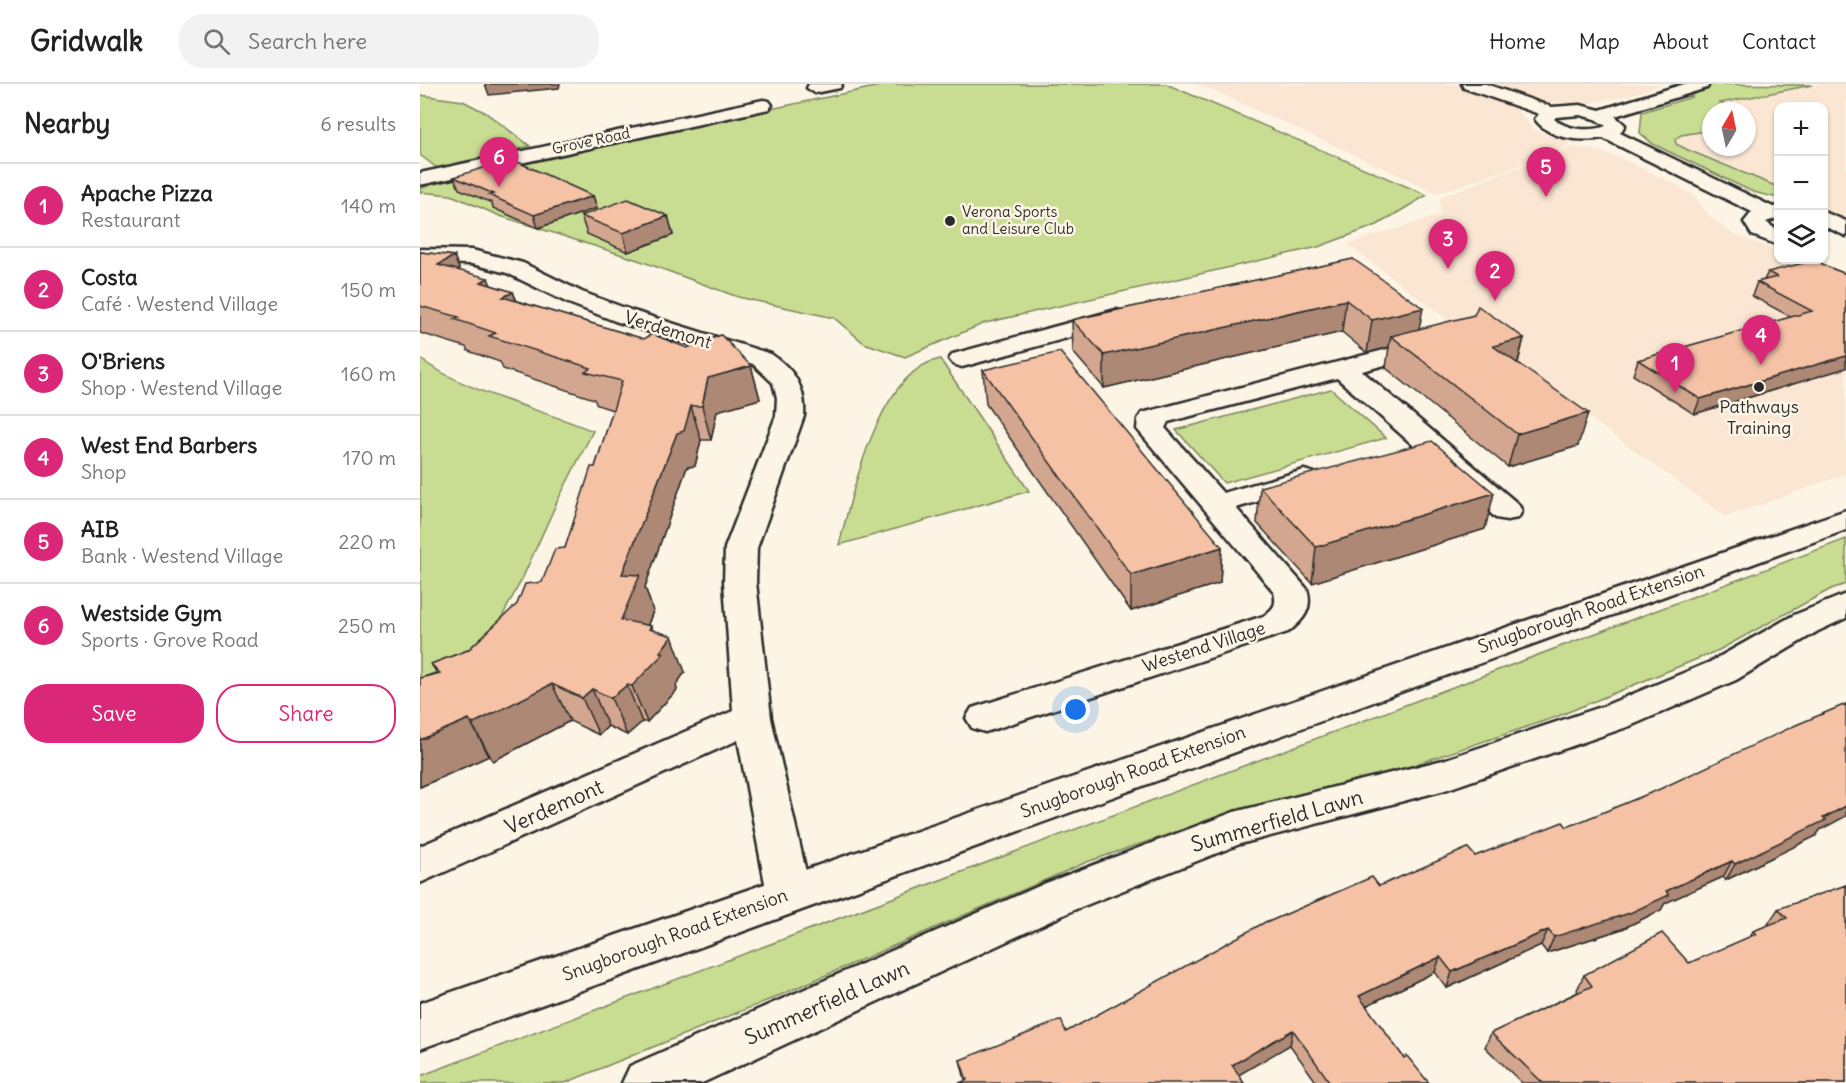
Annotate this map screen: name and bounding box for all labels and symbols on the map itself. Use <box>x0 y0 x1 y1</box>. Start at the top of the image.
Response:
north arrow <box>1702 102 1756 156</box>
street label: Grove Road <box>550 123 632 158</box>
pin: 6 <box>480 138 518 187</box>
pin: 5 <box>1526 147 1566 197</box>
place label: Verona Sports and Leisure Club <box>962 202 1074 238</box>
marker: Verona Sports and Leisure Club <box>943 214 957 228</box>
pin: 3 <box>1428 220 1468 269</box>
pin: 2 <box>1476 252 1514 301</box>
street label: Verdemont <box>622 305 714 354</box>
pin: 4 <box>1742 316 1780 365</box>
pin: 1 <box>1656 344 1694 393</box>
marker: Pathways Training <box>1752 380 1766 394</box>
place label: Pathways Training <box>1719 395 1799 439</box>
street label: Snugborough Road Extension <box>1475 559 1707 658</box>
street label: Westend Village <box>1140 616 1268 677</box>
your location <box>1061 695 1090 724</box>
street label: Snugborough Road Extension <box>1017 720 1249 823</box>
street label: Verdemont <box>500 773 607 840</box>
street label: Summerfield Lawn <box>1188 783 1366 858</box>
street label: Snugborough Road Extension <box>559 883 791 986</box>
street label: Summerfield Lawn <box>740 954 913 1051</box>

